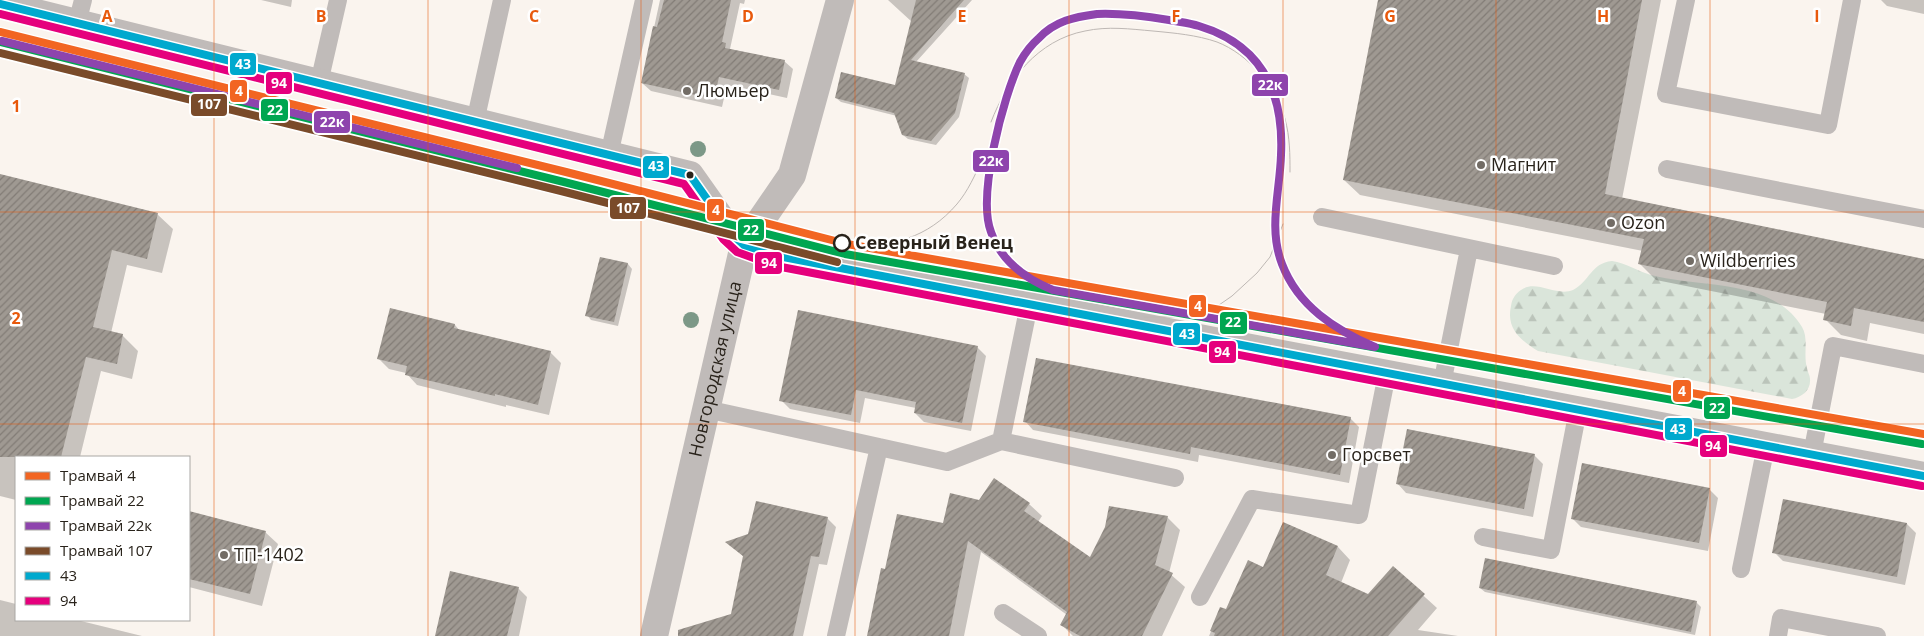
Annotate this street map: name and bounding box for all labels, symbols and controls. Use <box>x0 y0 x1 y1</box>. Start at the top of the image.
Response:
text: A <box>101 5 113 27</box>
text: B <box>316 5 326 27</box>
text: C <box>529 5 539 27</box>
text: D <box>742 5 754 27</box>
text: E <box>958 5 967 27</box>
text: F <box>1172 5 1180 27</box>
text: G <box>1384 5 1396 27</box>
text: H <box>1597 5 1609 27</box>
text: I <box>1814 5 1820 27</box>
line badge: 43 <box>229 52 257 76</box>
text: 43 <box>235 54 251 73</box>
line badge: 94 <box>265 71 293 95</box>
text: 94 <box>271 73 287 92</box>
line badge: 22к <box>1251 73 1289 97</box>
text: 22к <box>1258 75 1283 94</box>
place label: Люмьер <box>697 78 770 102</box>
line badge: 4 <box>229 79 248 103</box>
text: 4 <box>235 81 243 100</box>
marker: Люмьер <box>681 85 693 97</box>
line badge: 107 <box>190 93 228 117</box>
text: 107 <box>197 94 221 113</box>
text: 1 <box>11 95 21 117</box>
line badge: 22 <box>260 98 289 122</box>
text: 22 <box>267 100 283 119</box>
line badge: 22к <box>313 110 351 134</box>
text: 22к <box>320 112 345 131</box>
line badge: 22к <box>972 149 1010 173</box>
text: 22к <box>979 151 1004 170</box>
place label: Магнит <box>1491 152 1557 176</box>
line badge: 43 <box>642 155 670 179</box>
text: 43 <box>648 156 664 175</box>
marker: Магнит <box>1475 159 1487 171</box>
unlabelled marker <box>685 170 695 180</box>
line badge: 107 <box>609 196 647 220</box>
text: 107 <box>616 198 640 217</box>
line badge: 4 <box>706 198 725 222</box>
text: 4 <box>712 200 720 219</box>
place label: Ozon <box>1621 210 1665 234</box>
marker: Ozon <box>1605 217 1617 229</box>
line badge: 22 <box>737 218 765 242</box>
text: 22 <box>743 220 759 239</box>
place label: Северный Венец <box>855 230 1014 254</box>
marker: Северный Венец <box>833 234 851 252</box>
place label: Wildberries <box>1700 248 1796 272</box>
line badge: 94 <box>754 251 783 275</box>
text: 94 <box>761 253 777 272</box>
marker: Wildberries <box>1684 255 1696 267</box>
street label: Новгородская улица <box>683 278 746 459</box>
line badge: 4 <box>1188 294 1207 318</box>
text: 4 <box>1194 296 1202 315</box>
text: 2 <box>11 307 21 329</box>
line badge: 22 <box>1219 311 1248 335</box>
text: 22 <box>1225 312 1241 331</box>
line badge: 43 <box>1172 322 1201 346</box>
text: 43 <box>1179 324 1195 343</box>
line badge: 94 <box>1208 340 1237 364</box>
text: 94 <box>1214 342 1230 361</box>
line badge: 4 <box>1672 379 1692 403</box>
text: 4 <box>1678 381 1686 400</box>
line badge: 22 <box>1703 396 1731 420</box>
text: 22 <box>1709 398 1725 417</box>
line badge: 43 <box>1664 417 1693 441</box>
text: 43 <box>1670 419 1686 438</box>
line badge: 94 <box>1699 434 1728 458</box>
text: 94 <box>1705 436 1721 455</box>
place label: Горсвет <box>1342 442 1411 466</box>
marker: Горсвет <box>1326 449 1338 461</box>
legend <box>15 456 190 621</box>
text: Трамвай 4 <box>60 465 136 485</box>
text: Трамвай 22 <box>60 490 144 510</box>
text: Трамвай 22к <box>60 515 152 535</box>
text: Трамвай 107 <box>60 540 153 560</box>
place label: ТП-1402 <box>234 542 304 566</box>
marker: ТП-1402 <box>218 549 230 561</box>
text: 43 <box>60 565 77 585</box>
text: 94 <box>60 590 78 610</box>

